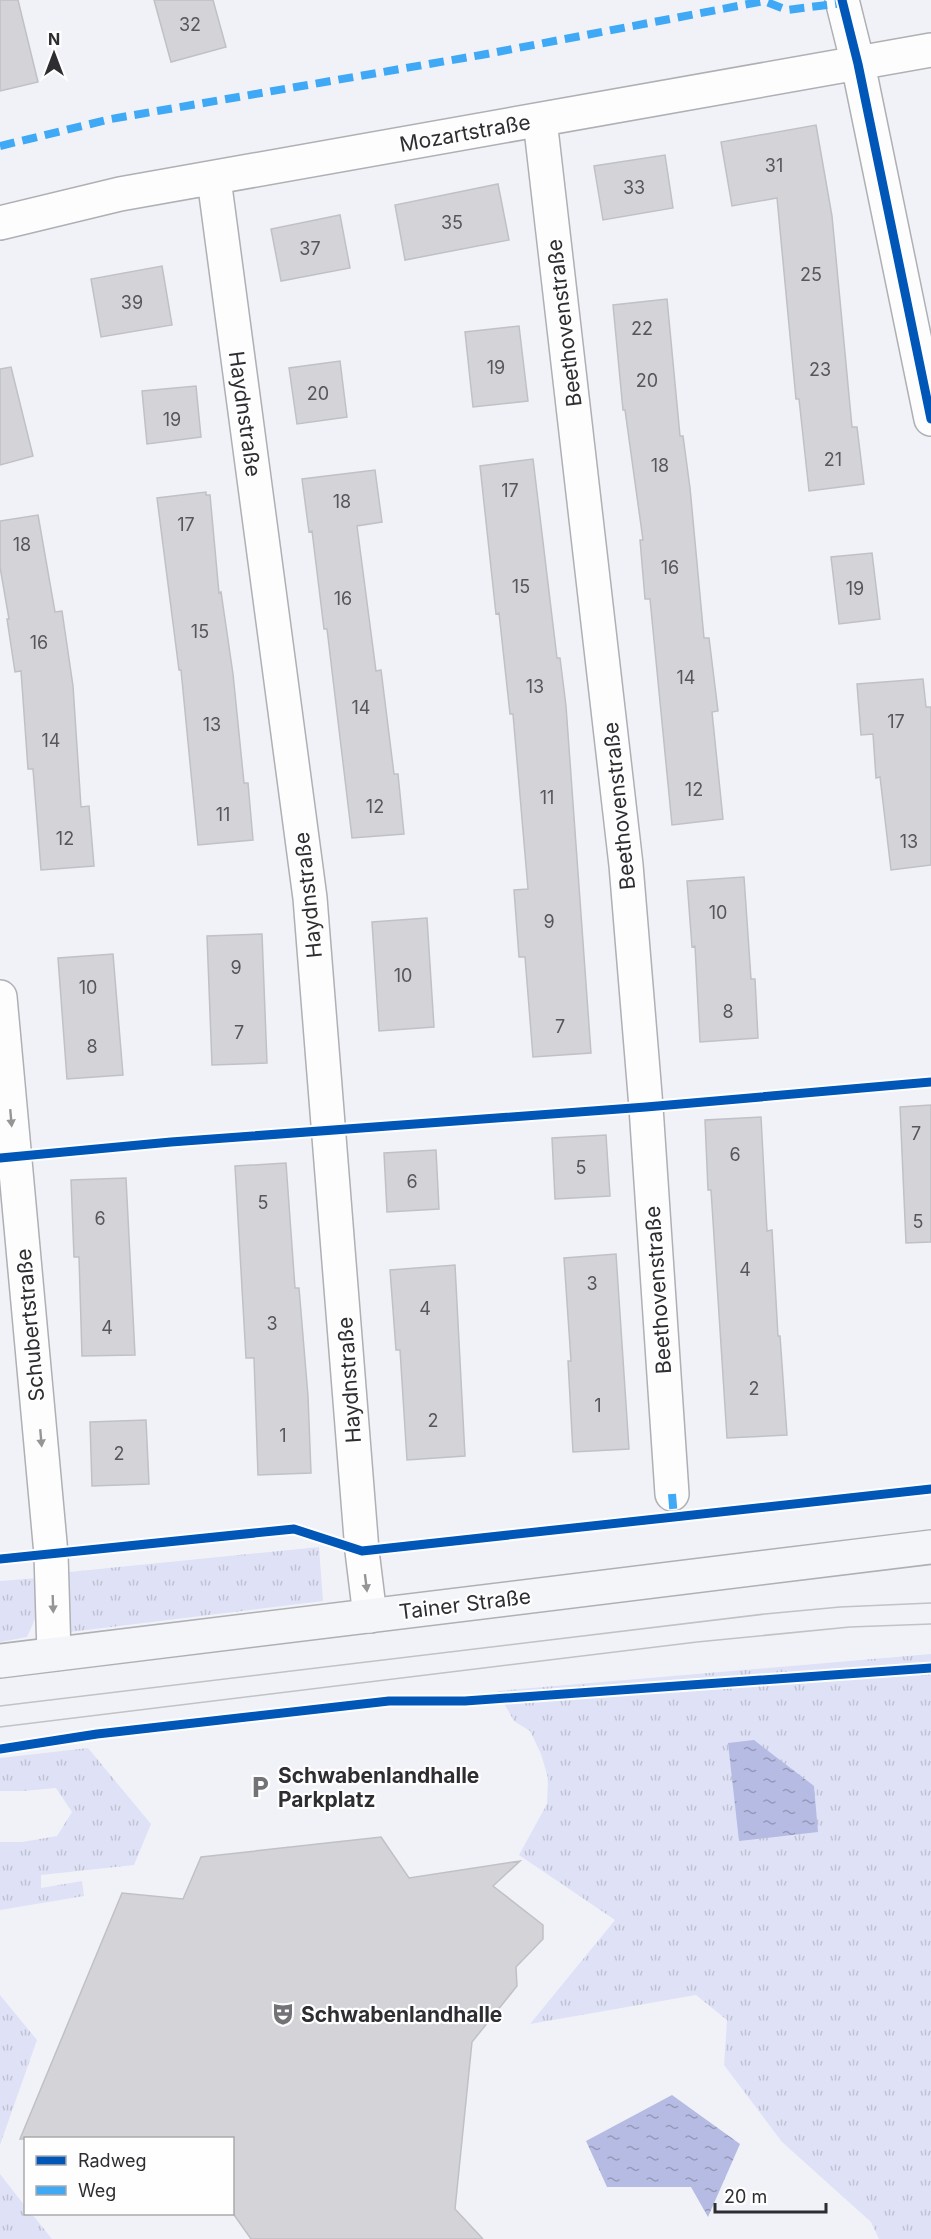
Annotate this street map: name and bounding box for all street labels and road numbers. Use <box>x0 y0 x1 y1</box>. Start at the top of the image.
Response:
street label: Mozartstraße <box>398 109 532 157</box>
street label: Beethovenstraße <box>541 238 587 408</box>
street label: Haydnstraße <box>224 350 266 478</box>
street label: Beethovenstraße <box>598 721 640 891</box>
street label: Haydnstraße <box>289 831 327 959</box>
street label: Beethovenstraße <box>640 1205 676 1375</box>
street label: Schubertstraße <box>11 1248 49 1402</box>
street label: Haydnstraße <box>332 1316 366 1444</box>
street label: Tainer Straße <box>398 1584 532 1624</box>

